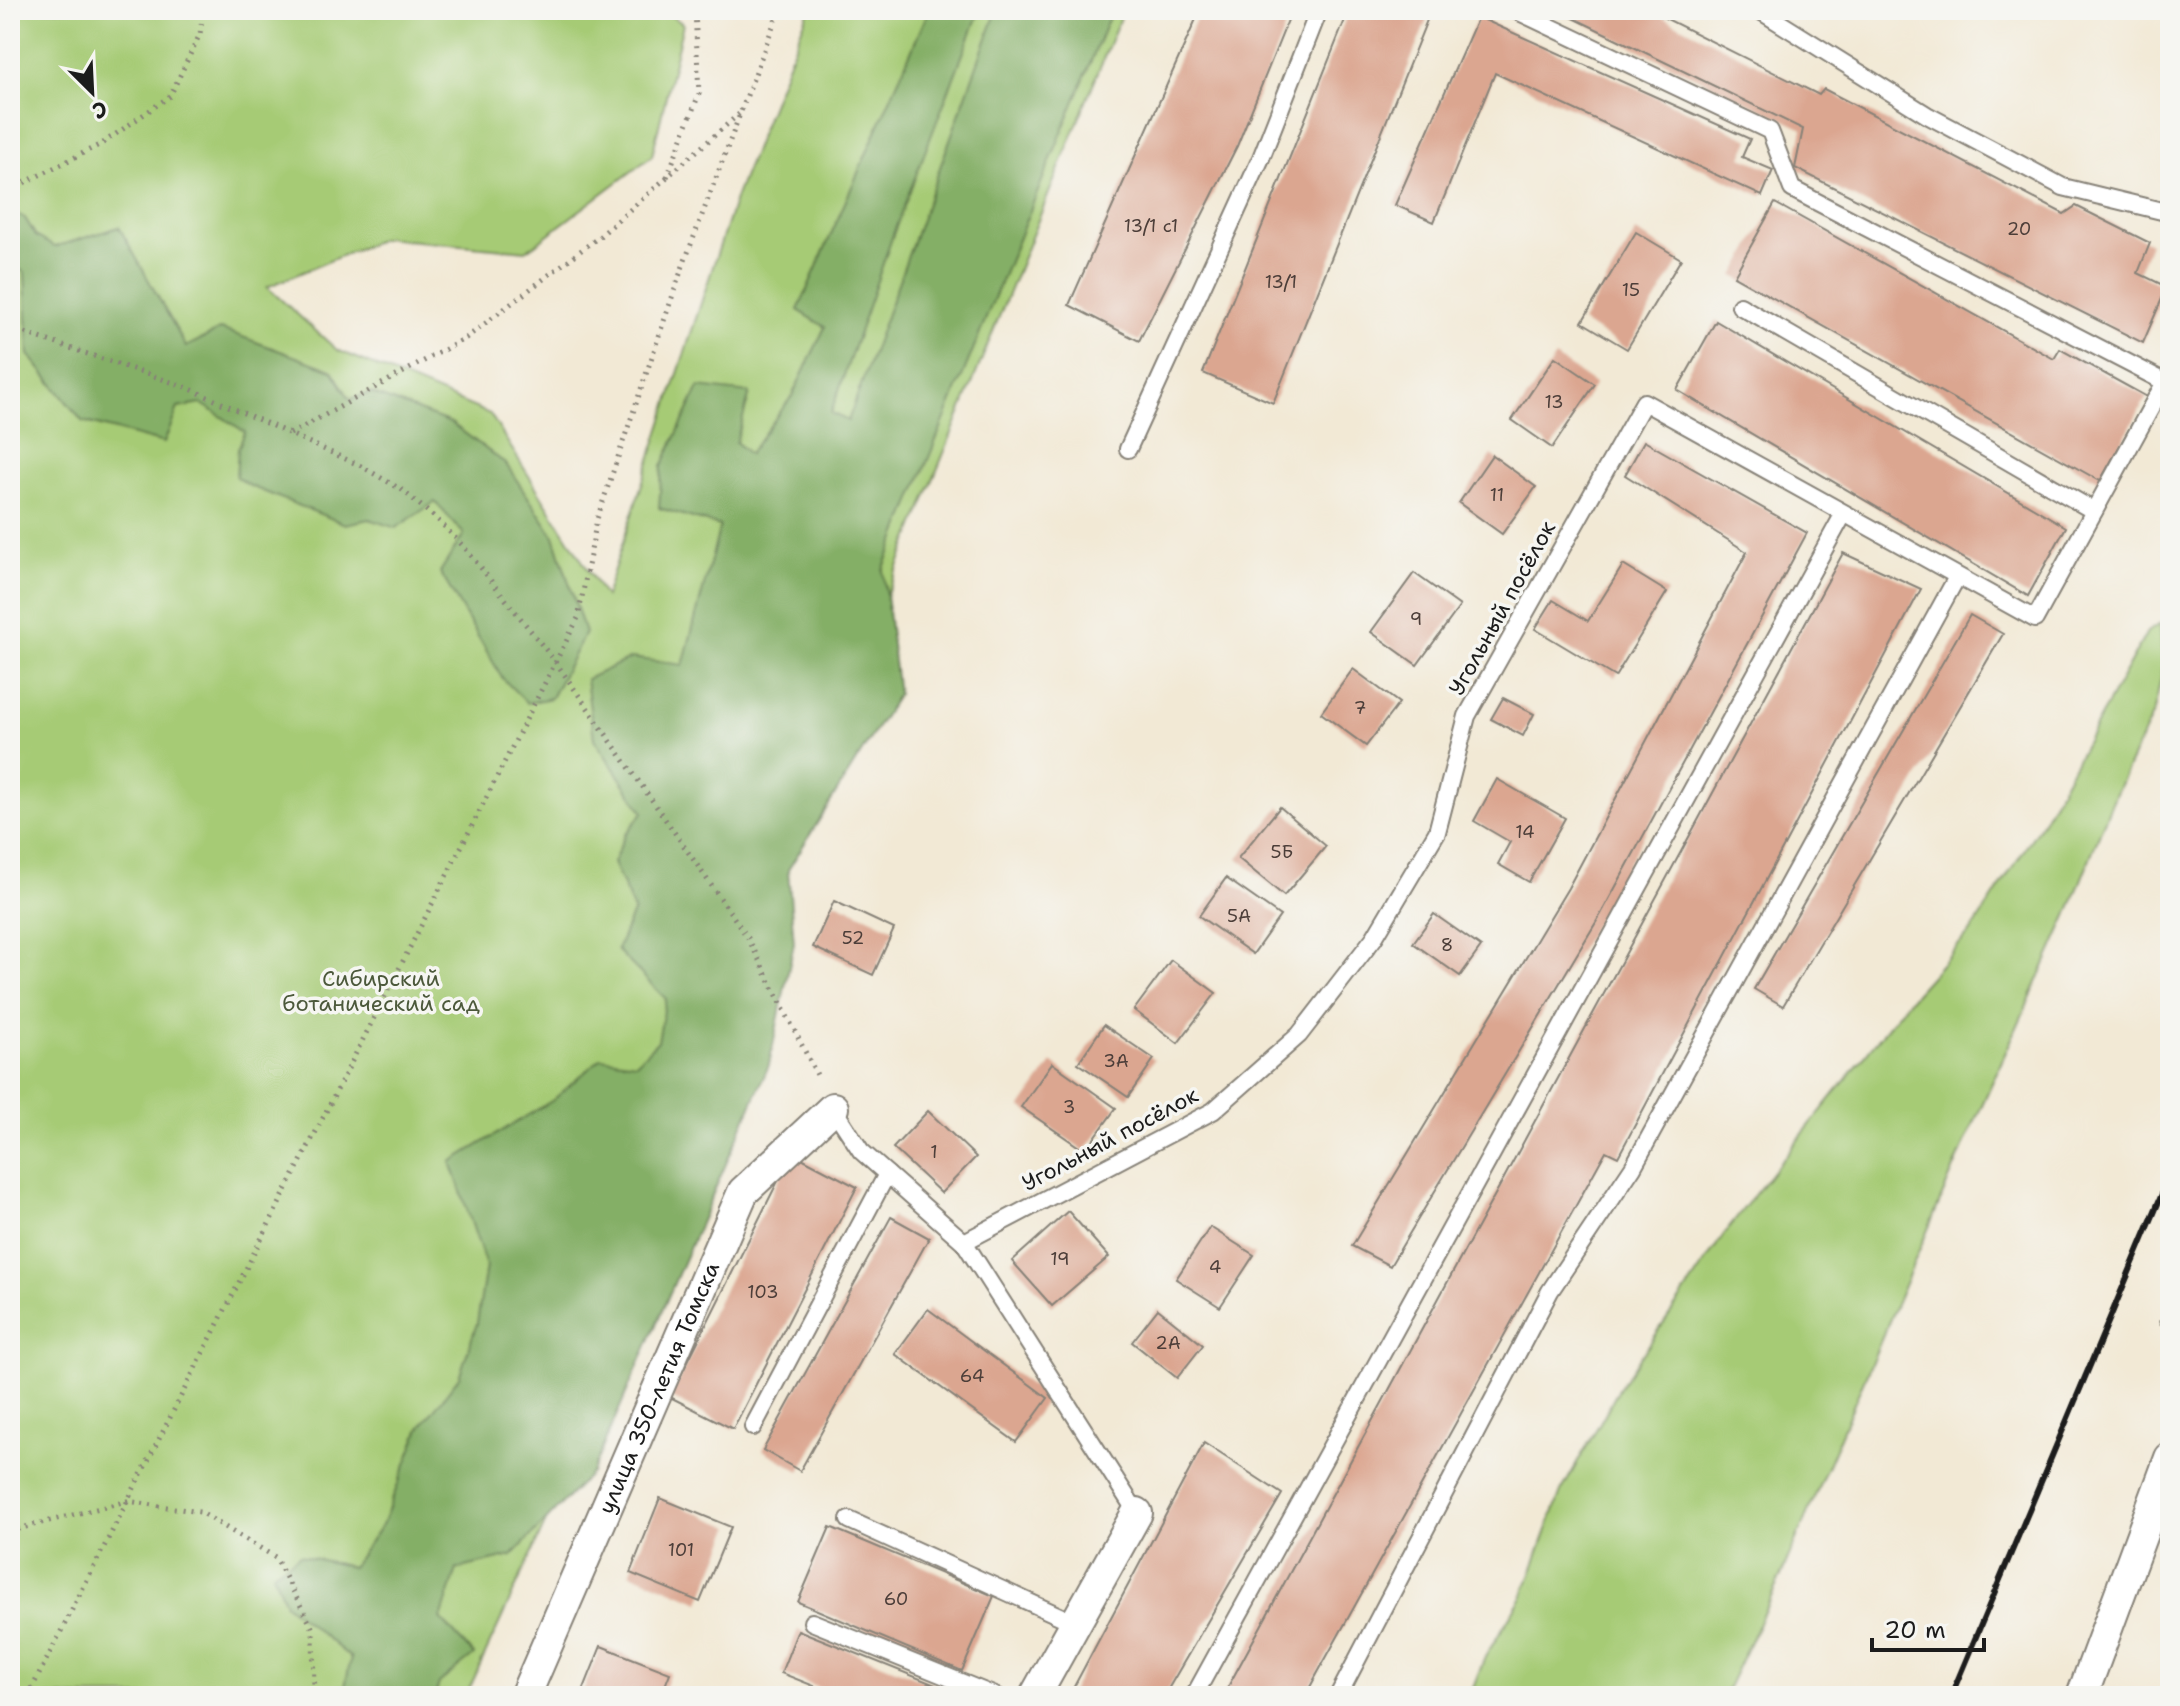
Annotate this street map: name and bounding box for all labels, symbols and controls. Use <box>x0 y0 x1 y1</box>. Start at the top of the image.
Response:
north arrow <box>52 52 132 132</box>
text: С <box>88 94 112 126</box>
house number: 13/1 с1 <box>1124 214 1178 238</box>
house number: 20 <box>2007 217 2031 241</box>
house number: 13/1 <box>1265 270 1297 294</box>
house number: 15 <box>1622 278 1640 302</box>
house number: 13 <box>1544 390 1564 414</box>
house number: 11 <box>1490 483 1504 507</box>
street label: Угольный посёлок <box>1442 515 1562 700</box>
house number: 9 <box>1410 607 1422 631</box>
house number: 7 <box>1354 696 1366 720</box>
house number: 14 <box>1515 820 1535 844</box>
house number: 5Б <box>1271 840 1293 864</box>
house number: 5А <box>1227 904 1251 928</box>
house number: 52 <box>842 926 864 950</box>
house number: 8 <box>1441 933 1453 957</box>
park label: Сибирский ботанический сад <box>282 964 480 1018</box>
house number: 3А <box>1103 1049 1129 1073</box>
street label: Угольный посёлок <box>1017 1080 1203 1198</box>
house number: 3 <box>1063 1095 1075 1119</box>
house number: 1 <box>930 1140 938 1164</box>
house number: 19 <box>1050 1247 1070 1271</box>
house number: 4 <box>1209 1255 1221 1279</box>
street label: улица 350-летия Томска <box>591 1257 726 1518</box>
house number: 103 <box>747 1280 779 1304</box>
house number: 2А <box>1155 1331 1181 1355</box>
house number: 64 <box>960 1364 984 1388</box>
house number: 101 <box>668 1538 694 1562</box>
house number: 60 <box>884 1587 908 1611</box>
scale bar <box>1872 1602 1984 1652</box>
text: 20 m <box>1884 1614 1946 1646</box>

